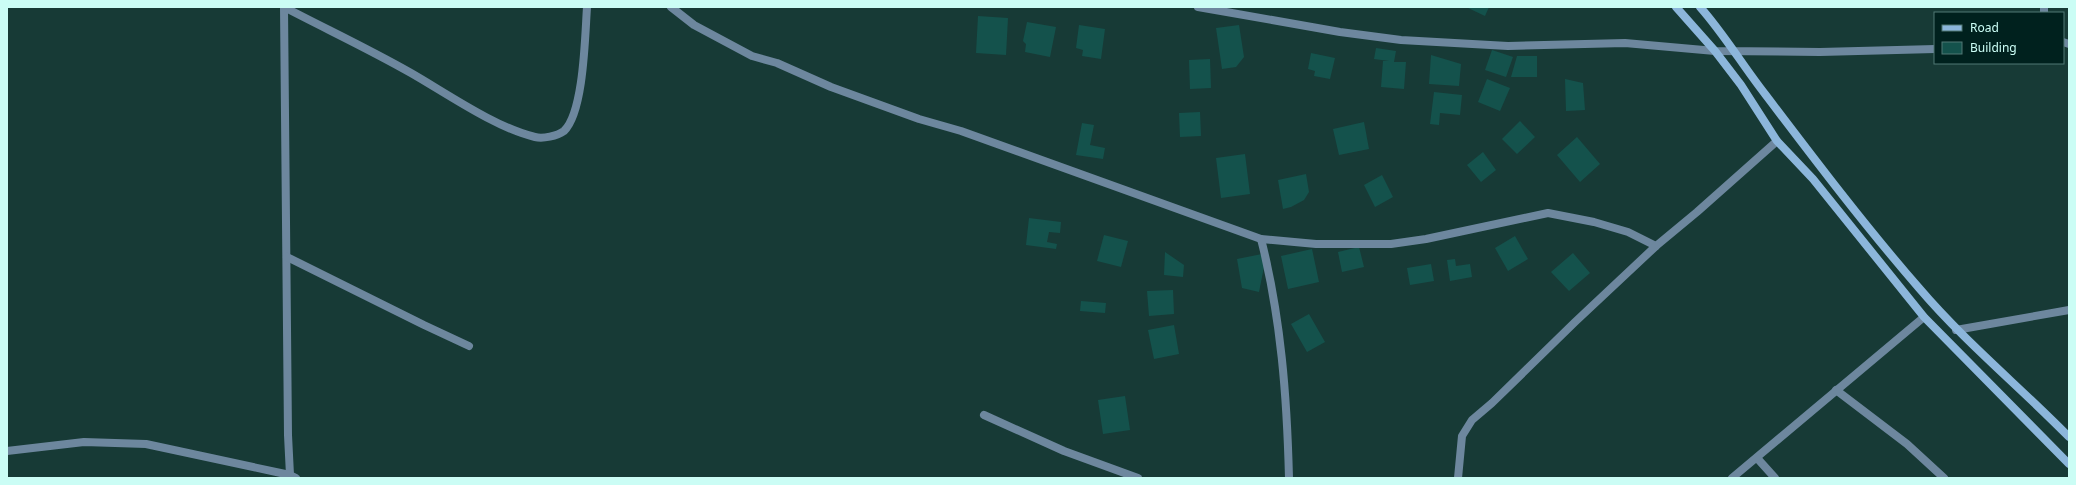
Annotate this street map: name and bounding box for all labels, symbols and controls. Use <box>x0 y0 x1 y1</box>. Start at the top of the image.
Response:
legend <box>1934 12 2064 64</box>
text: Road <box>1970 19 1999 36</box>
text: Building <box>1970 39 2017 56</box>

